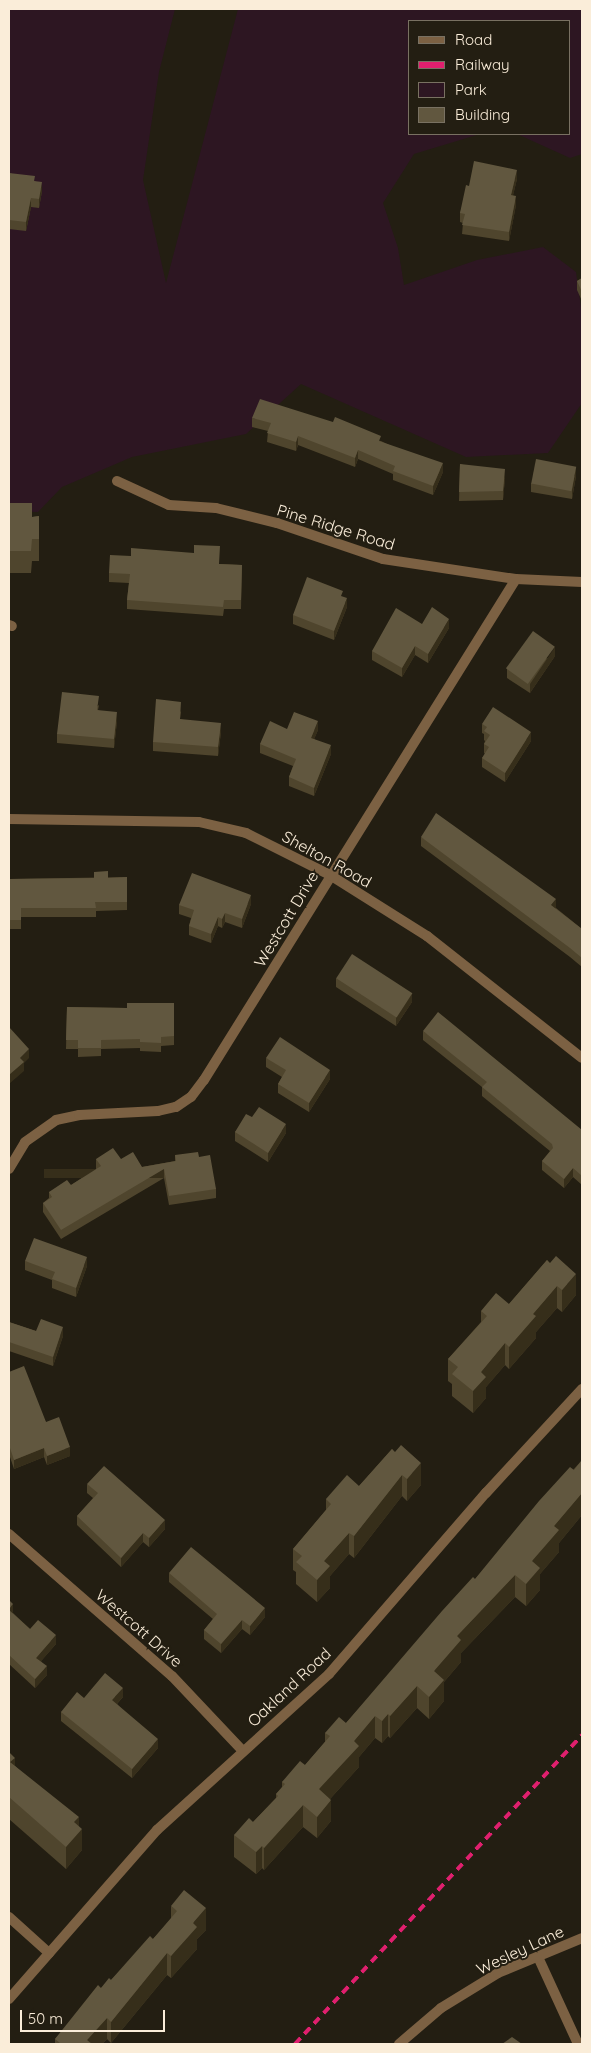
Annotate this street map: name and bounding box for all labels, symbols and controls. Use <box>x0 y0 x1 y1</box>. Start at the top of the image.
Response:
legend <box>408 20 571 135</box>
text: Road <box>455 30 492 49</box>
text: Railway <box>455 55 510 74</box>
text: Park <box>455 80 487 99</box>
text: Building <box>455 105 510 124</box>
street label: Pine Ridge Road <box>275 500 397 554</box>
street label: Shelton Road <box>279 827 375 891</box>
street label: Westcott Drive <box>250 867 322 971</box>
street label: Westcott Drive <box>92 1585 186 1671</box>
street label: Oakland Road <box>243 1644 335 1730</box>
street label: Wesley Lane <box>473 1921 567 1979</box>
scale bar <box>22 2000 168 2032</box>
text: 50 m <box>28 2009 63 2028</box>

